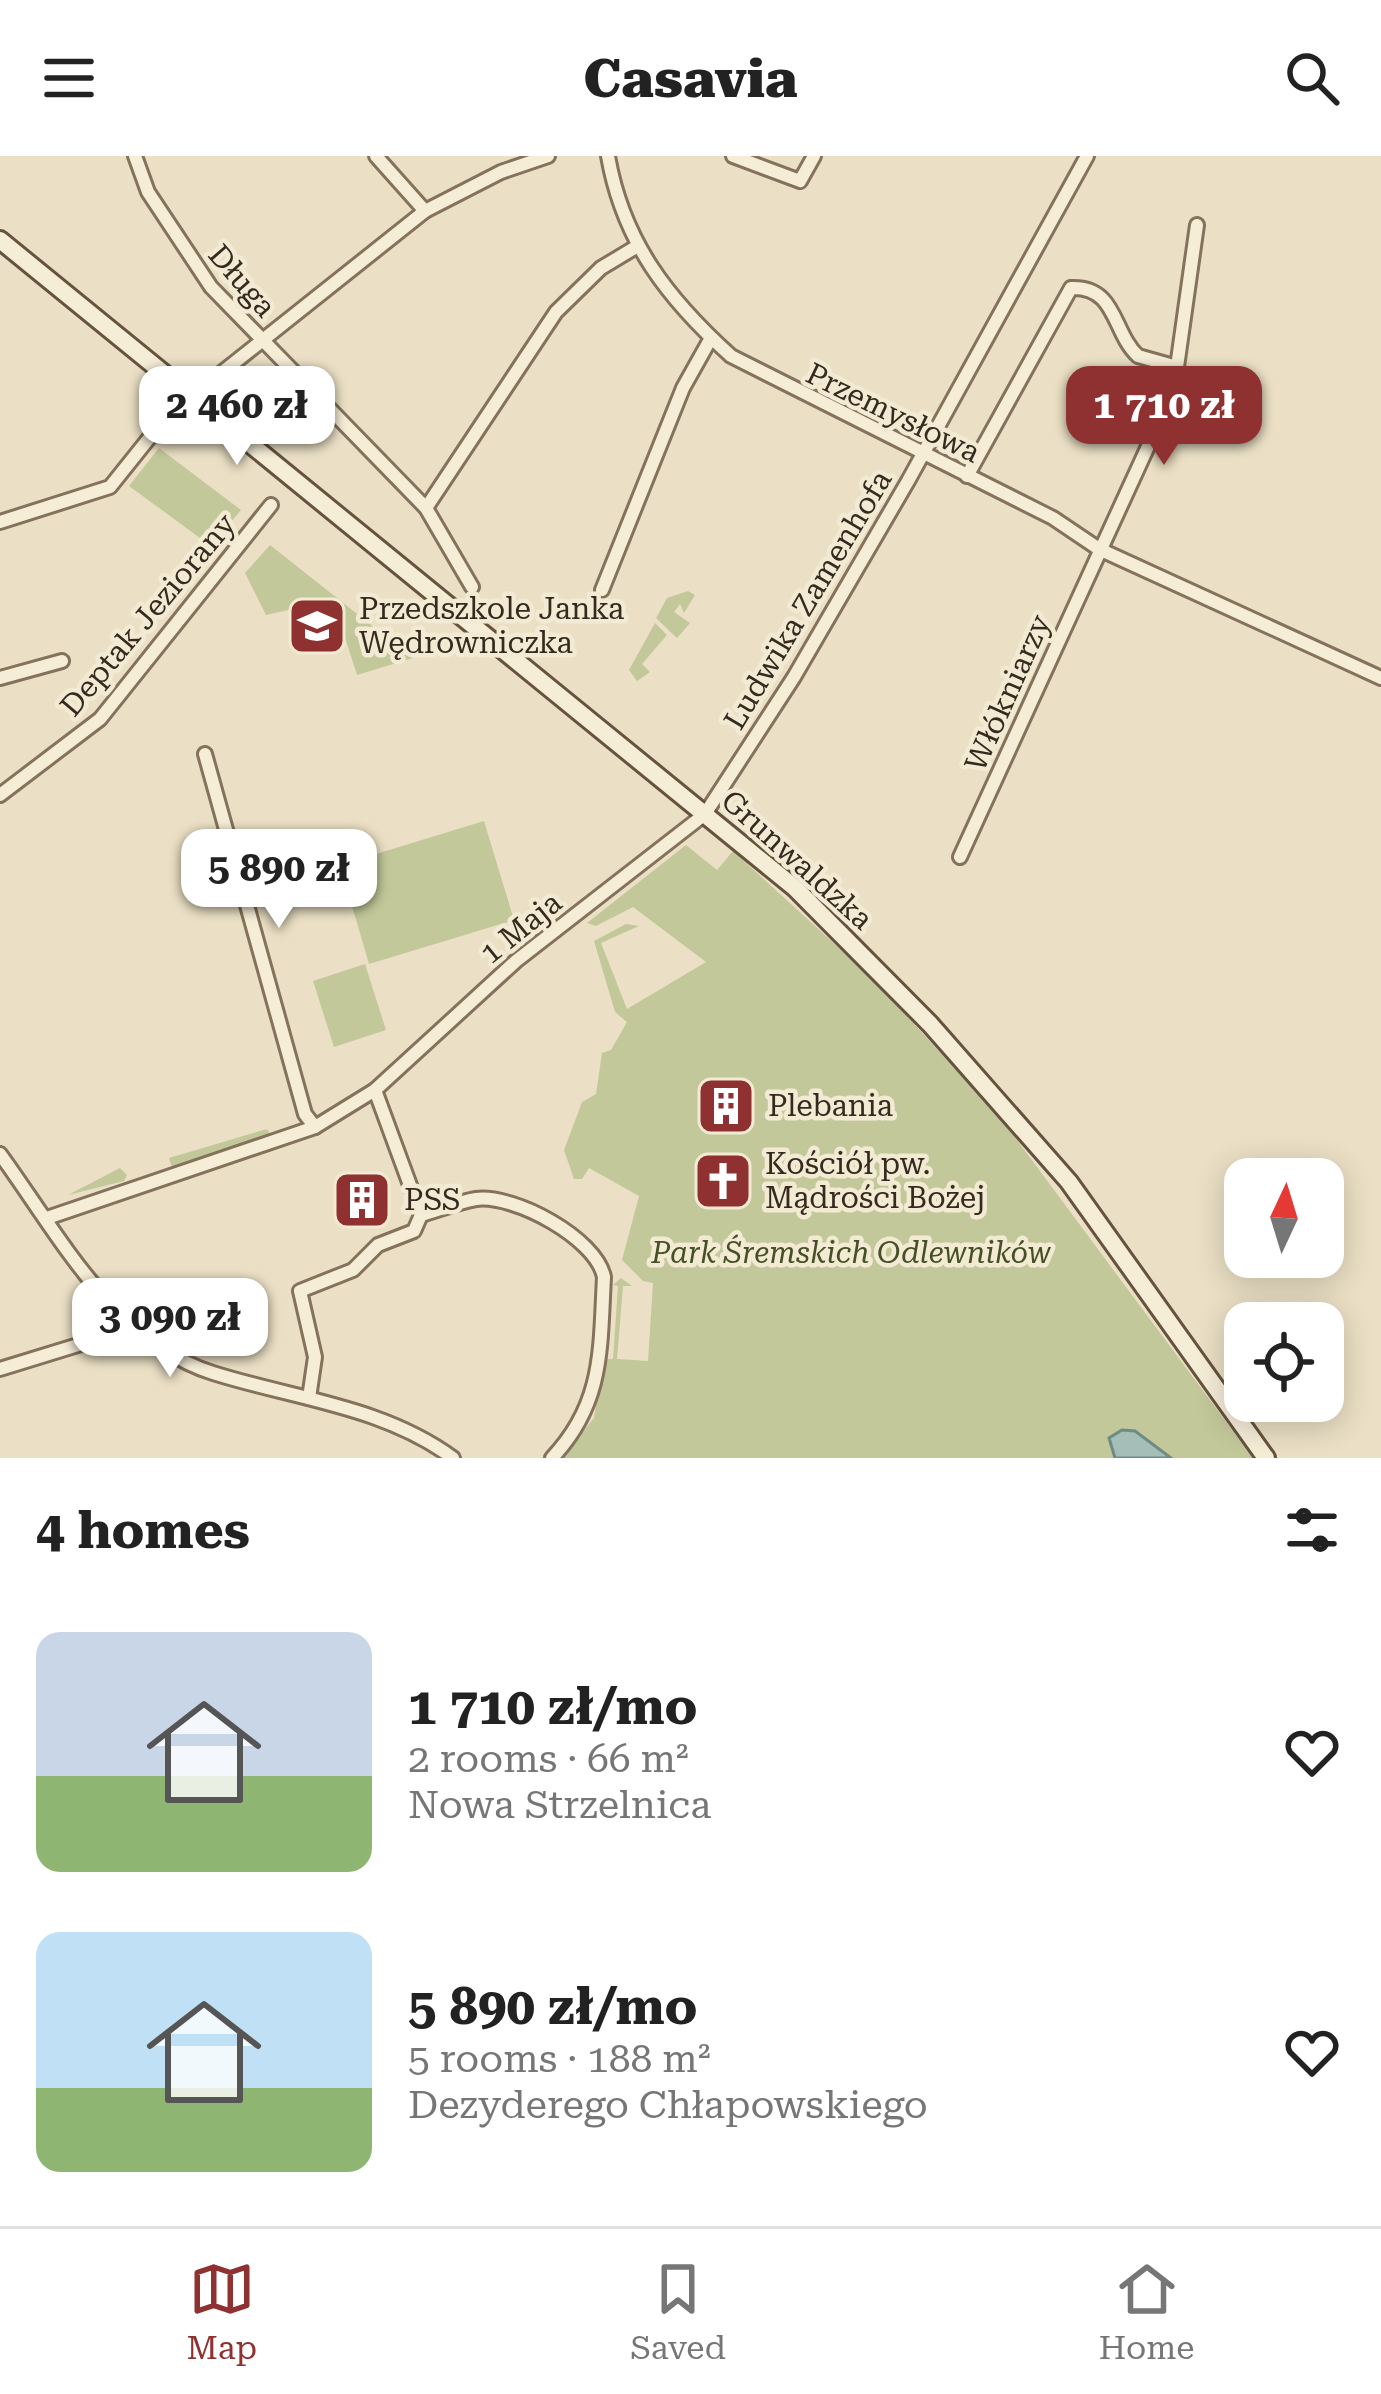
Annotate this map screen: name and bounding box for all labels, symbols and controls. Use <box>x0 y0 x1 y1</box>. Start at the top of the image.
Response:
icon: menu <box>36 45 102 111</box>
icon: search <box>1279 45 1345 111</box>
text: Casavia <box>583 47 798 110</box>
street label: Długa <box>202 237 283 324</box>
street label: Przemysłowa <box>801 355 986 470</box>
pin: 2 460 zł <box>113 366 361 468</box>
pin: 1 710 zł <box>1040 366 1288 468</box>
text: 2 460 zł <box>166 382 308 428</box>
text: 1 710 zł <box>1093 382 1235 428</box>
street label: Ludwika Zamenhofa <box>716 464 899 735</box>
street label: Deptak Jeziorany <box>53 506 243 723</box>
place label: Przedszkole Janka Wędrowniczka <box>359 591 624 660</box>
school or university icon: Przedszkole Janka Wędrowniczka <box>286 595 348 657</box>
street label: Włókniarzy <box>958 609 1058 776</box>
street label: Grunwaldzka <box>715 783 880 937</box>
pin: 5 890 zł <box>155 829 403 931</box>
text: 5 890 zł <box>208 845 350 891</box>
street label: 1 Maja <box>473 884 568 971</box>
building icon: Plebania <box>695 1075 757 1137</box>
place label: Plebania <box>768 1088 893 1123</box>
place label: Kościół pw. Mądrości Bożej <box>765 1146 985 1215</box>
church icon: Kościół pw. Mądrości Bożej <box>692 1150 754 1212</box>
north arrow <box>1224 1158 1344 1278</box>
map controls <box>1224 1158 1344 1422</box>
building icon: PSS <box>331 1169 393 1231</box>
place label: PSS <box>404 1182 460 1217</box>
park label: Park Śremskich Odlewników <box>650 1234 1052 1270</box>
pin: 3 090 zł <box>46 1278 294 1380</box>
text: 3 090 zł <box>99 1294 241 1340</box>
button: locate <box>1224 1302 1344 1422</box>
icon: filters <box>1279 1497 1345 1563</box>
text: 4 homes <box>36 1501 250 1560</box>
text: 1 710 zł/mo <box>408 1677 698 1736</box>
icon: home <box>132 1680 276 1824</box>
icon: heart <box>1279 1719 1345 1785</box>
text: 2 rooms · 66 m² <box>408 1736 689 1782</box>
text: Nowa Strzelnica <box>408 1782 711 1828</box>
text: 5 890 zł/mo <box>408 1977 698 2036</box>
icon: home <box>132 1980 276 2124</box>
icon: heart <box>1279 2019 1345 2085</box>
text: 5 rooms · 188 m² <box>408 2036 711 2082</box>
text: Dezyderego Chłapowskiego <box>408 2082 928 2128</box>
tab: Map <box>187 2256 257 2367</box>
tab: Saved <box>630 2256 726 2367</box>
tab: Home <box>1099 2256 1194 2367</box>

